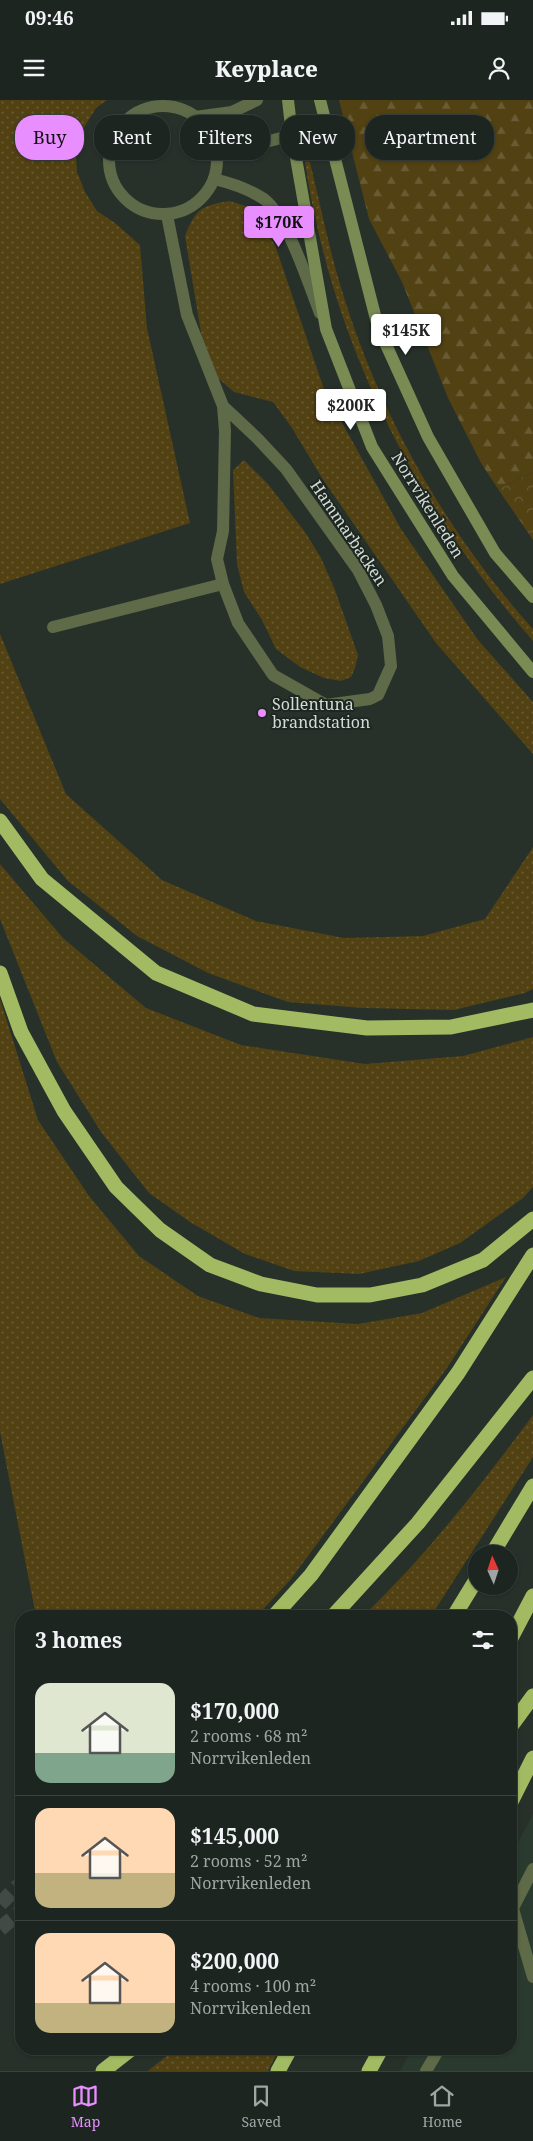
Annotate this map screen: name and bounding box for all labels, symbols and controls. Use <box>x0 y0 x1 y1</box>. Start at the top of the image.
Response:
text: 09:46 <box>25 5 74 31</box>
text: Keyplace <box>215 53 318 83</box>
icon: menu <box>20 54 48 82</box>
icon: person <box>485 54 513 82</box>
chip: Buy <box>15 115 84 160</box>
chip: Rent <box>94 115 170 160</box>
chip: Filters <box>180 115 270 160</box>
chip: New <box>280 115 355 160</box>
chip: Apartment <box>365 115 494 160</box>
pin: $170K <box>244 206 314 248</box>
text: $170K <box>255 211 303 233</box>
pin: $145K <box>371 314 441 356</box>
text: $145K <box>382 319 430 341</box>
pin: $200K <box>316 388 386 431</box>
text: $200K <box>327 394 375 416</box>
street label: Norrvikenleden <box>387 448 469 562</box>
street label: Hammarbacken <box>305 476 393 590</box>
place label: Sollentuna brandstation <box>272 693 370 733</box>
marker: Sollentuna brandstation <box>256 707 268 719</box>
north arrow <box>468 1545 518 1595</box>
map controls <box>468 1545 518 1595</box>
text: 3 homes <box>35 1626 122 1654</box>
icon: filters <box>469 1626 497 1654</box>
text: $170,000 <box>190 1697 279 1725</box>
icon: home <box>75 1703 135 1763</box>
text: 2 rooms · 68 m² <box>190 1725 307 1747</box>
text: Norrvikenleden <box>190 1747 311 1769</box>
text: $145,000 <box>190 1822 279 1850</box>
icon: home <box>75 1828 135 1888</box>
text: 2 rooms · 52 m² <box>190 1850 307 1872</box>
text: Norrvikenleden <box>190 1872 311 1894</box>
text: $200,000 <box>190 1947 279 1975</box>
icon: home <box>75 1953 135 2013</box>
text: 4 rooms · 100 m² <box>190 1975 316 1997</box>
text: Norrvikenleden <box>190 1997 311 2019</box>
tab: Map <box>71 2082 100 2131</box>
tab: Saved <box>242 2082 281 2131</box>
tab: Home <box>422 2082 462 2131</box>

